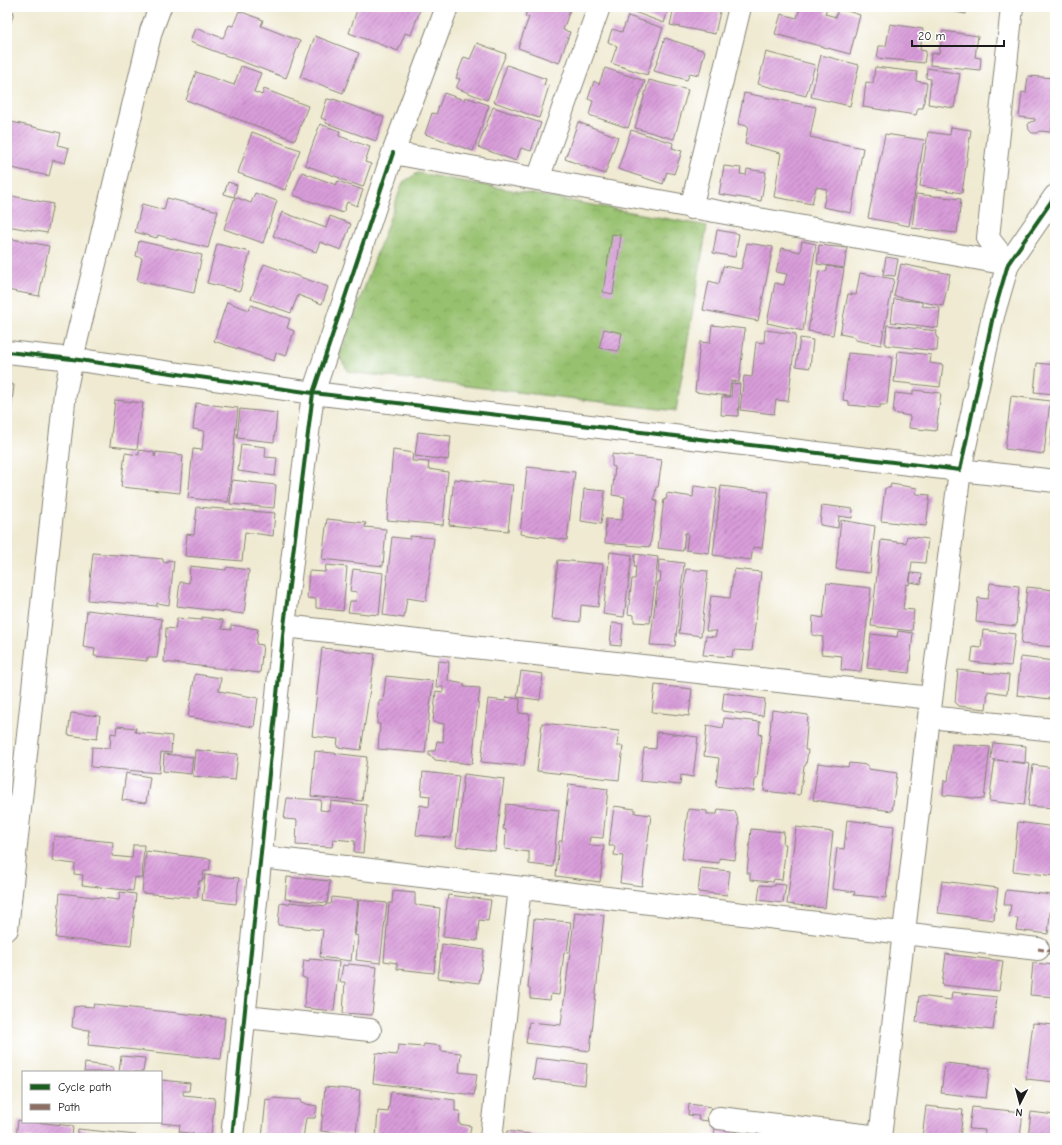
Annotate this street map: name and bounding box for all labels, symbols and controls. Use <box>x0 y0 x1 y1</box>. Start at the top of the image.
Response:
scale bar <box>912 22 1004 48</box>
text: 20 m <box>918 29 946 43</box>
legend <box>22 1071 162 1123</box>
text: Cycle path <box>58 1080 111 1094</box>
north arrow <box>1000 1083 1040 1123</box>
text: Path <box>58 1100 80 1114</box>
text: N <box>1015 1106 1023 1119</box>

